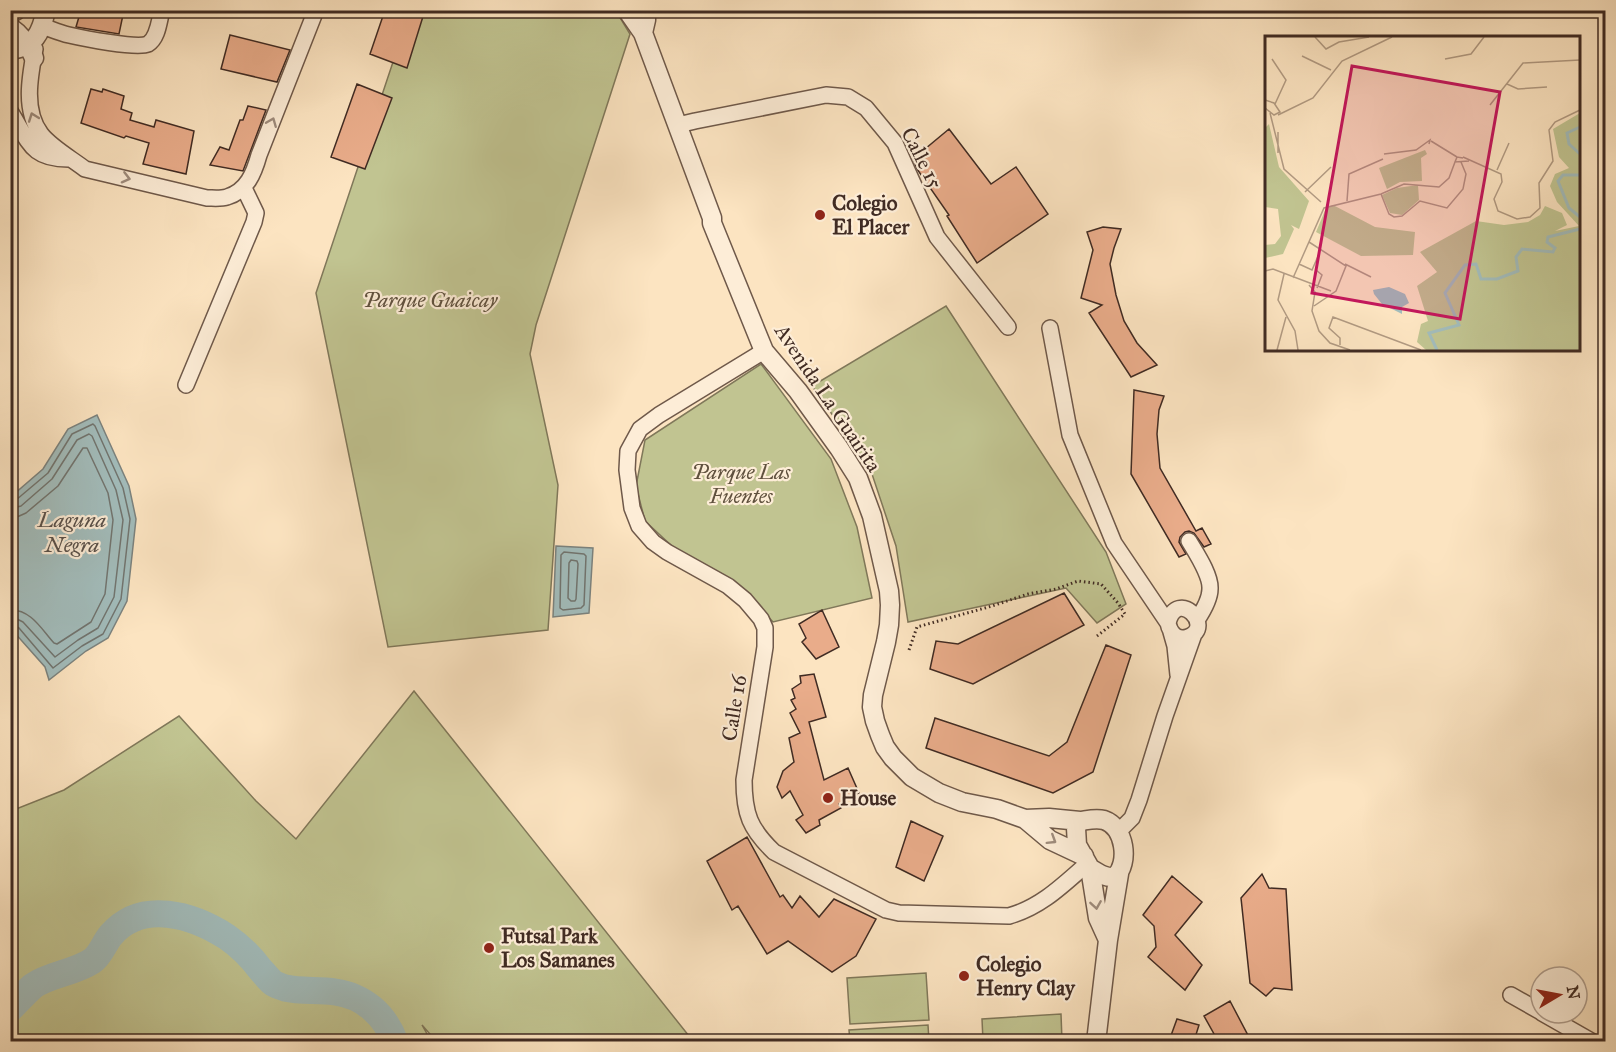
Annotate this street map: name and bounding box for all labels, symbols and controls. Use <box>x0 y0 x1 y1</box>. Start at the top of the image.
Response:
inset map <box>1265 36 1580 351</box>
one-way arrow <box>28 112 41 122</box>
one-way arrow <box>265 118 277 129</box>
street label: Calle 15 <box>896 123 949 193</box>
one-way arrow <box>120 170 130 183</box>
place label: Colegio El Placer <box>832 190 910 240</box>
marker: Colegio El Placer <box>813 208 827 222</box>
park label: Parque Guaicay <box>363 287 498 313</box>
street label: Avenida La Guairita <box>768 318 887 477</box>
park label: Parque Las Fuentes <box>692 459 791 509</box>
water label: Laguna Negra <box>37 506 106 558</box>
street label: Calle 16 <box>716 672 752 743</box>
place label: House <box>840 785 896 811</box>
marker: House <box>821 791 835 805</box>
one-way arrow <box>1046 833 1056 845</box>
one-way arrow <box>1089 900 1102 910</box>
place label: Futsal Park Los Samanes <box>501 923 615 973</box>
marker: Futsal Park Los Samanes <box>482 941 496 955</box>
place label: Colegio Henry Clay <box>976 951 1076 1001</box>
north arrow <box>1529 965 1589 1025</box>
marker: Colegio Henry Clay <box>957 969 971 983</box>
text: N <box>1563 984 1584 1001</box>

